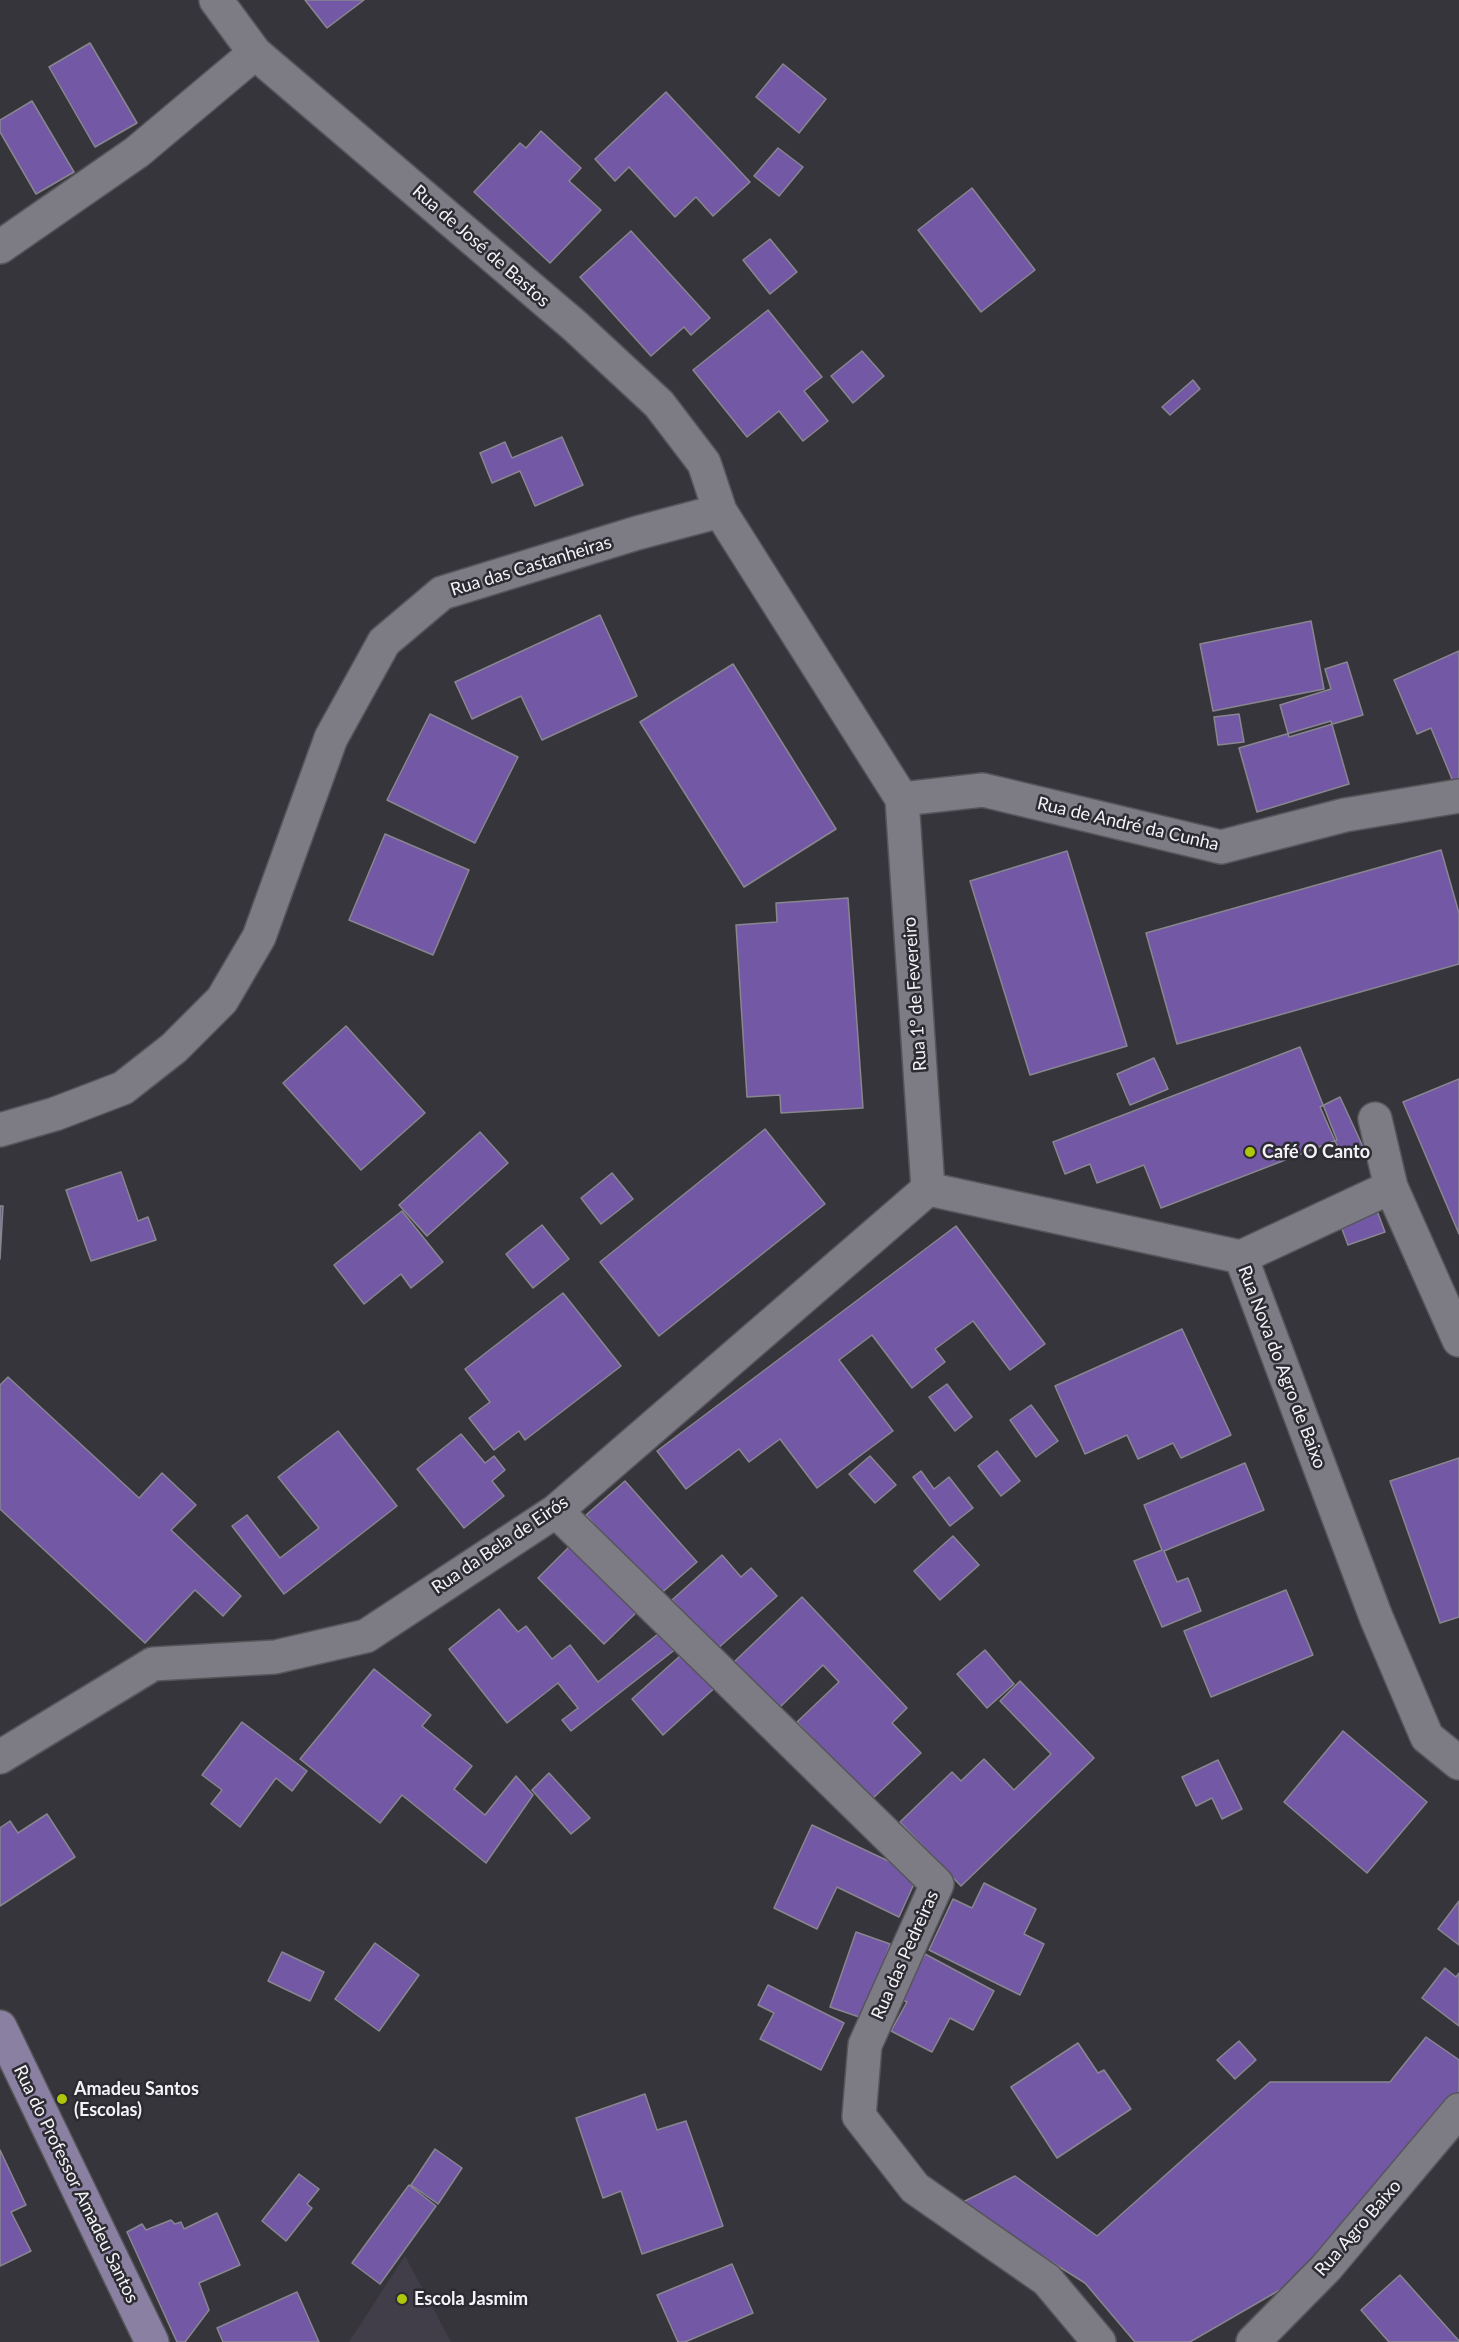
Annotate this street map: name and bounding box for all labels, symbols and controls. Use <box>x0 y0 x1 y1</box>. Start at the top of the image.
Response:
street label: Rua de José de Bastos <box>408 180 554 312</box>
street label: Rua das Castanheiras <box>448 531 614 601</box>
street label: Rua de André da Cunha <box>1035 793 1221 855</box>
street label: Rua 1º de Fevereiro <box>899 916 931 1072</box>
place label: Café O Canto <box>1262 1141 1370 1163</box>
marker: Café O Canto <box>1243 1145 1257 1159</box>
street label: Rua Nova do Agro de Baixo <box>1233 1262 1331 1472</box>
street label: Rua da Bela de Eirós <box>428 1491 572 1599</box>
street label: Rua das Pedreiras <box>867 1887 943 2023</box>
street label: Rua do Professor Amadeu Santos <box>9 2062 143 2306</box>
place label: Amadeu Santos (Escolas) <box>74 2078 199 2120</box>
marker: Amadeu Santos (Escolas) <box>55 2092 69 2106</box>
street label: Rua Agro Baixo <box>1310 2175 1406 2281</box>
place label: Escola Jasmim <box>414 2288 528 2310</box>
marker: Escola Jasmim <box>395 2292 409 2306</box>

